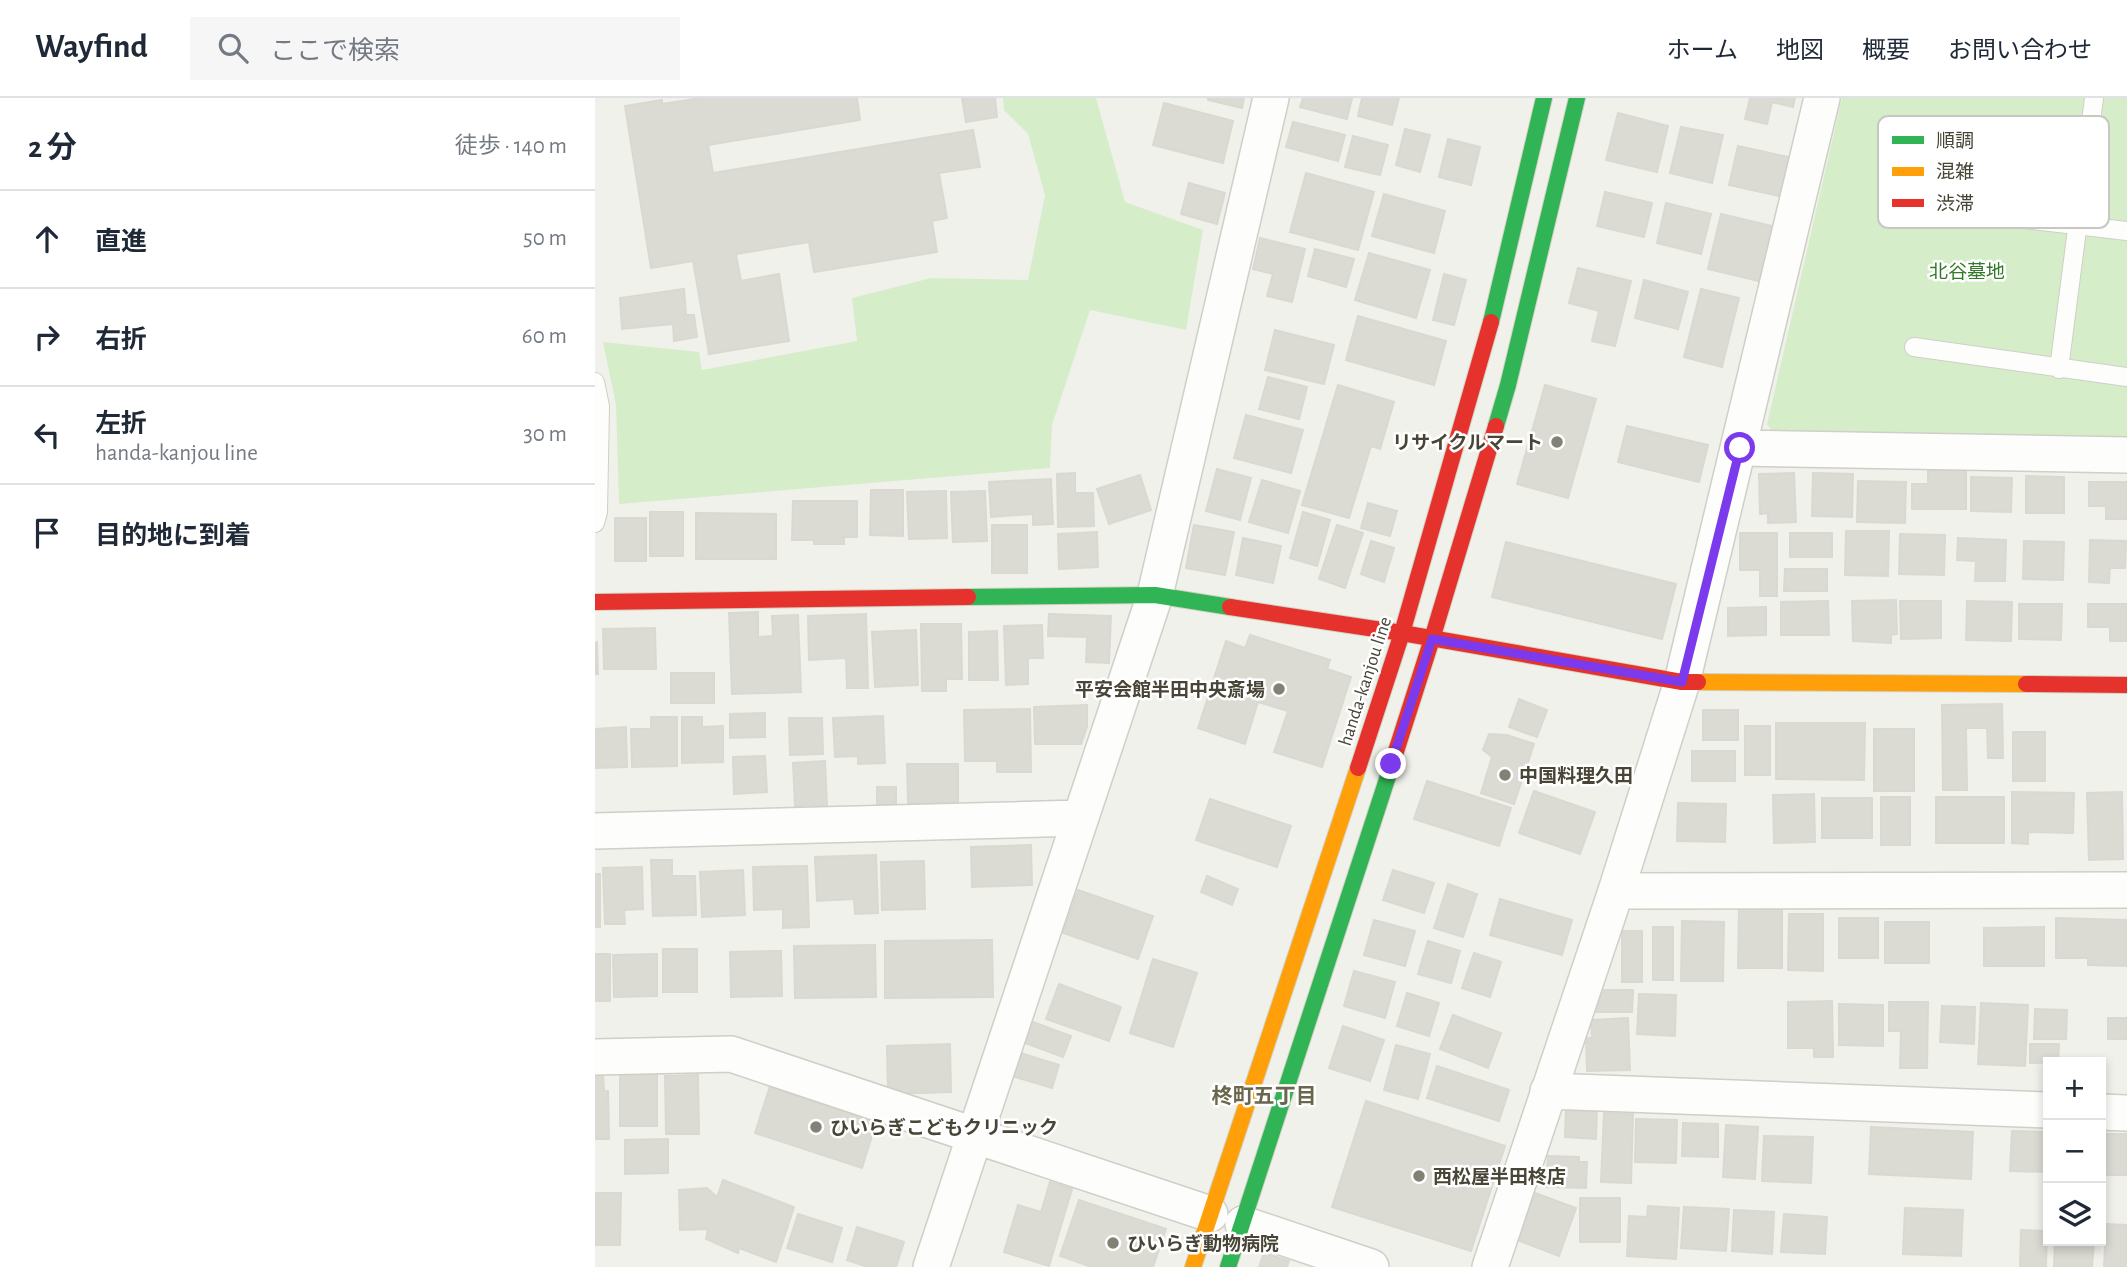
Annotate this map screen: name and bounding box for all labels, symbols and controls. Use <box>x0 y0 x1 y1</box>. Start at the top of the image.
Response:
search box <box>190 17 680 80</box>
icon: search <box>214 29 252 67</box>
text: Wayfind <box>35 31 148 64</box>
text: ここで検索 <box>270 38 400 64</box>
text: ホーム <box>1667 39 1738 63</box>
text: 地図 <box>1776 39 1824 63</box>
text: 概要 <box>1862 39 1910 63</box>
text: お問い合わせ <box>1948 39 2092 63</box>
legend <box>1878 116 2109 228</box>
text: 順調 <box>1936 131 1974 151</box>
text: 2 分 <box>28 133 77 163</box>
text: 徒歩 · 140 m <box>455 135 567 158</box>
text: 混雑 <box>1936 161 1974 182</box>
text: 渋滞 <box>1936 193 1974 214</box>
icon: ahead <box>28 220 66 258</box>
text: 50 m <box>523 227 567 250</box>
text: 直進 <box>95 229 147 255</box>
park label: 北谷墓地 <box>1929 261 2005 282</box>
icon: right <box>28 318 66 356</box>
text: 60 m <box>522 325 567 348</box>
text: 右折 <box>95 327 147 353</box>
text: 左折 <box>95 411 147 437</box>
icon: left <box>28 416 66 454</box>
text: 30 m <box>523 423 567 446</box>
route start <box>1724 432 1755 463</box>
place label: リサイクルマート <box>1392 433 1543 453</box>
marker: リサイクルマート <box>1549 434 1565 450</box>
text: handa-kanjou line <box>95 442 258 465</box>
icon: arrive <box>28 514 66 552</box>
text: 目的地に到着 <box>95 523 251 549</box>
street label: handa-kanjou line <box>1336 615 1395 748</box>
place label: 平安会館半田中央斎場 <box>1075 680 1265 700</box>
marker: 平安会館半田中央斎場 <box>1271 681 1287 697</box>
route end <box>1375 748 1406 779</box>
place label: 中国料理久田 <box>1519 765 1633 786</box>
marker: 中国料理久田 <box>1497 767 1513 783</box>
map controls <box>2043 1057 2106 1246</box>
button: + <box>2043 1057 2106 1120</box>
district label: 柊町五丁目 <box>1212 1085 1317 1107</box>
place label: ひいらぎこどもクリニック <box>830 1117 1058 1138</box>
marker: ひいらぎこどもクリニック <box>808 1119 824 1135</box>
button: − <box>2043 1120 2106 1183</box>
place label: 西松屋半田柊店 <box>1433 1166 1566 1187</box>
marker: 西松屋半田柊店 <box>1411 1168 1427 1184</box>
button: layers <box>2043 1183 2106 1246</box>
place label: ひいらぎ動物病院 <box>1127 1233 1279 1254</box>
marker: ひいらぎ動物病院 <box>1105 1235 1121 1251</box>

